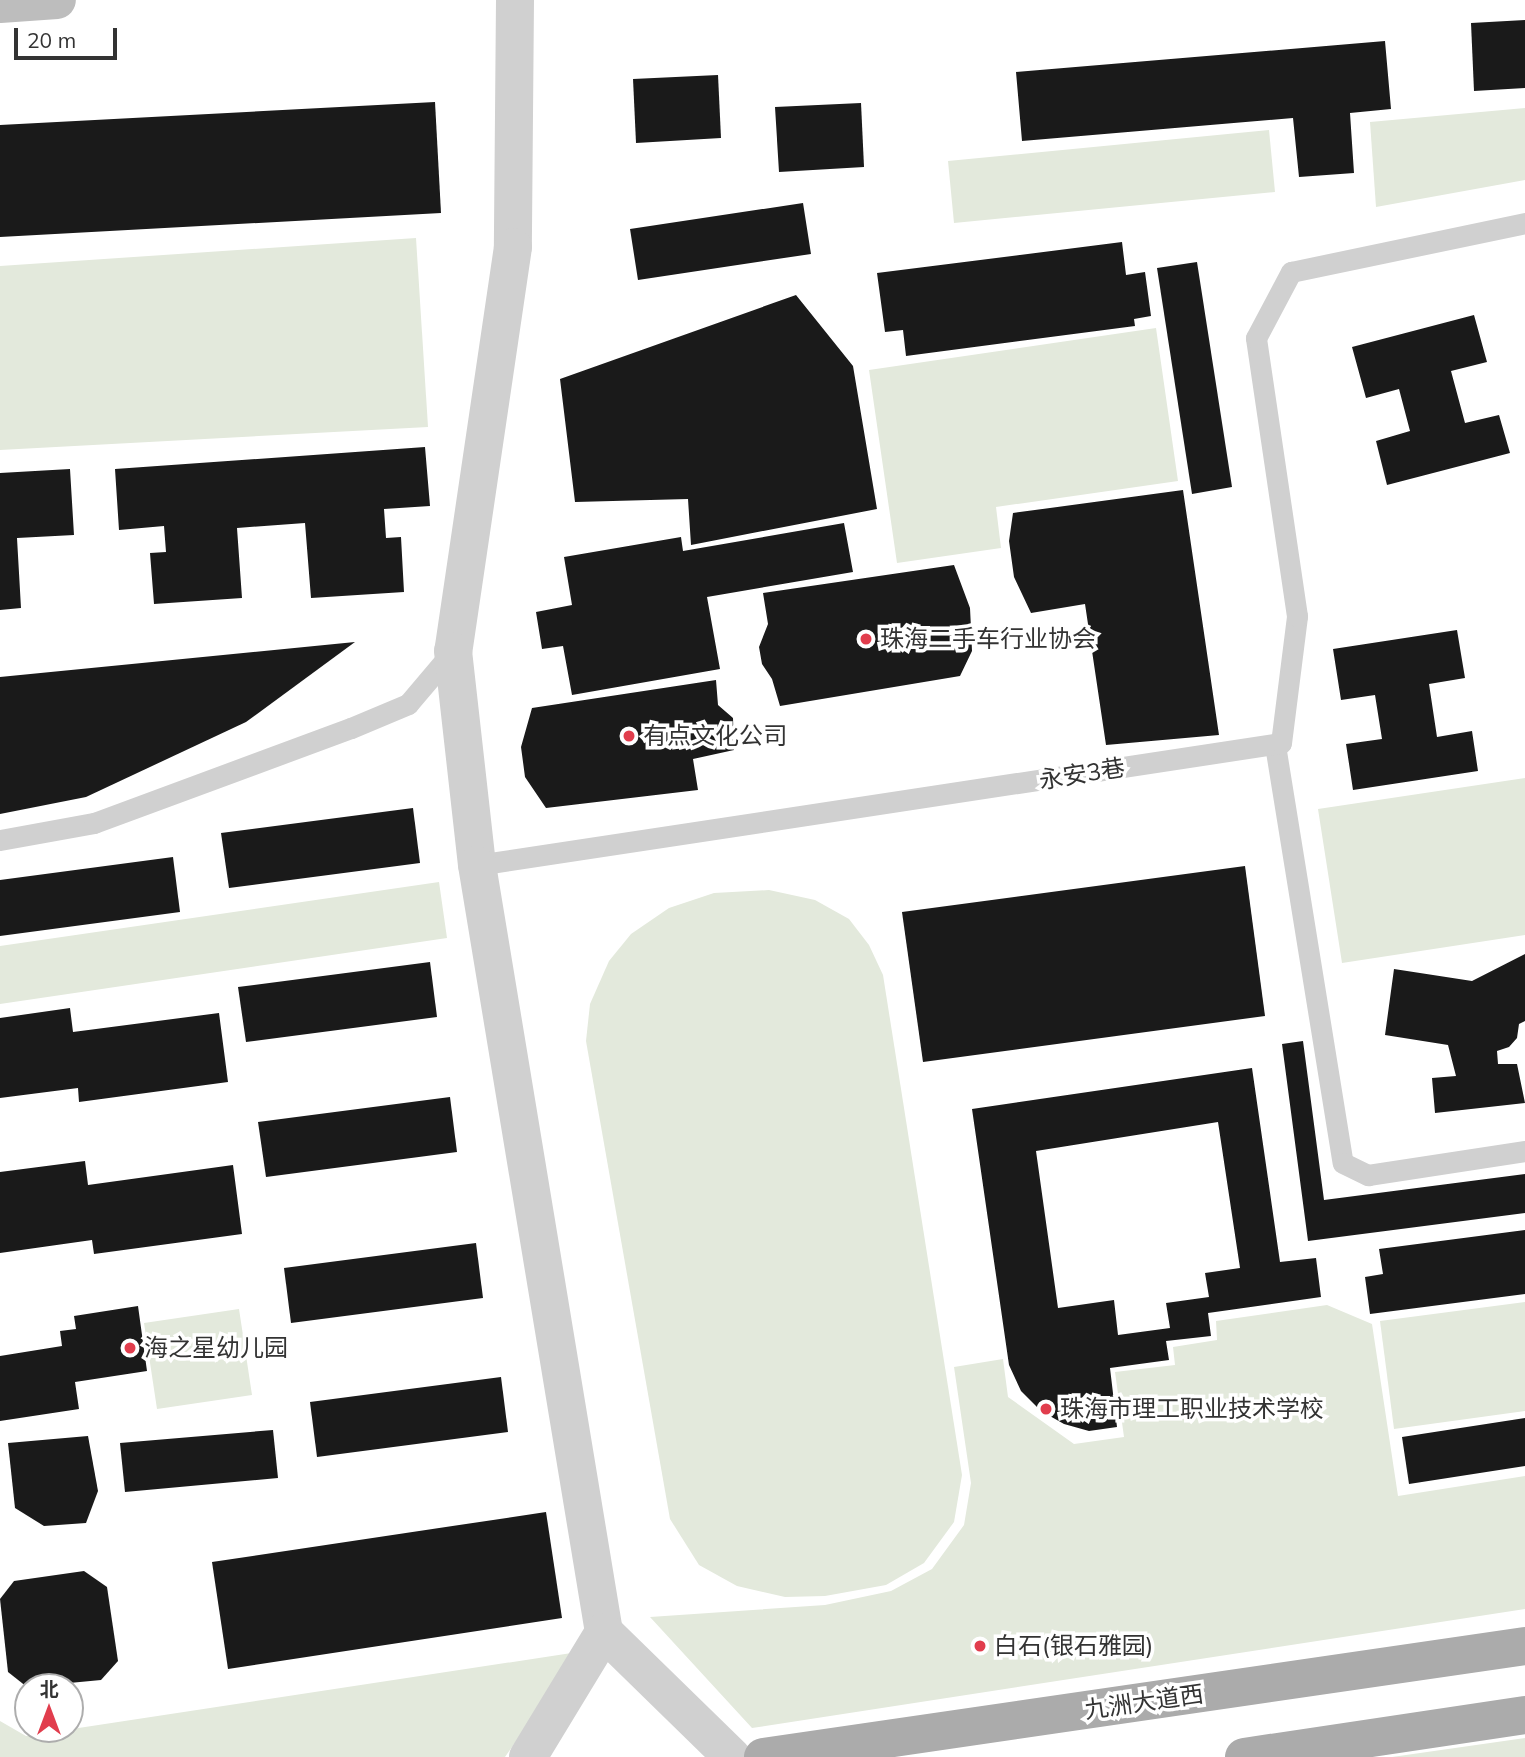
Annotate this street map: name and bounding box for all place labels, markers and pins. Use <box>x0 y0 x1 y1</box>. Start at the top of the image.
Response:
place label: 珠海二手车行业协会 <box>880 625 1096 653</box>
marker: 珠海二手车行业协会 <box>858 631 874 647</box>
place label: 有点文化公司 <box>643 722 787 750</box>
marker: 有点文化公司 <box>621 728 637 744</box>
place label: 海之星幼儿园 <box>144 1334 288 1362</box>
marker: 海之星幼儿园 <box>122 1340 138 1356</box>
place label: 珠海市理工职业技术学校 <box>1060 1395 1324 1423</box>
marker: 珠海市理工职业技术学校 <box>1038 1401 1054 1417</box>
place label: 白石(银石雅园) <box>994 1632 1153 1660</box>
marker: 白石(银石雅园) <box>972 1638 988 1654</box>

